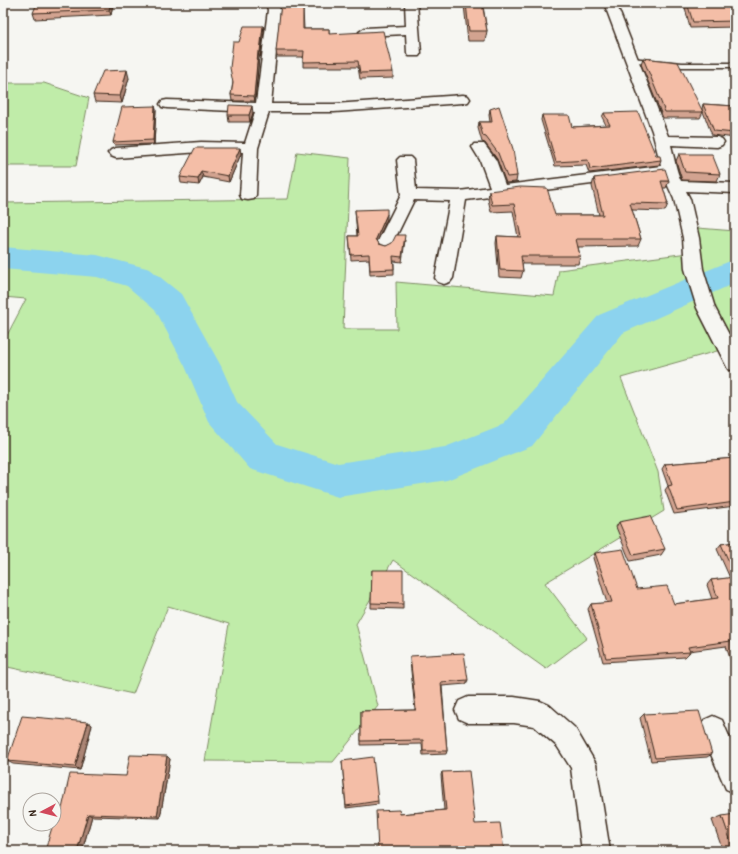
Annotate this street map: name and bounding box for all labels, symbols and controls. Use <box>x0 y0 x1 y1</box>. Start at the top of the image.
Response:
north arrow <box>22 792 62 832</box>
text: N <box>25 809 39 817</box>

